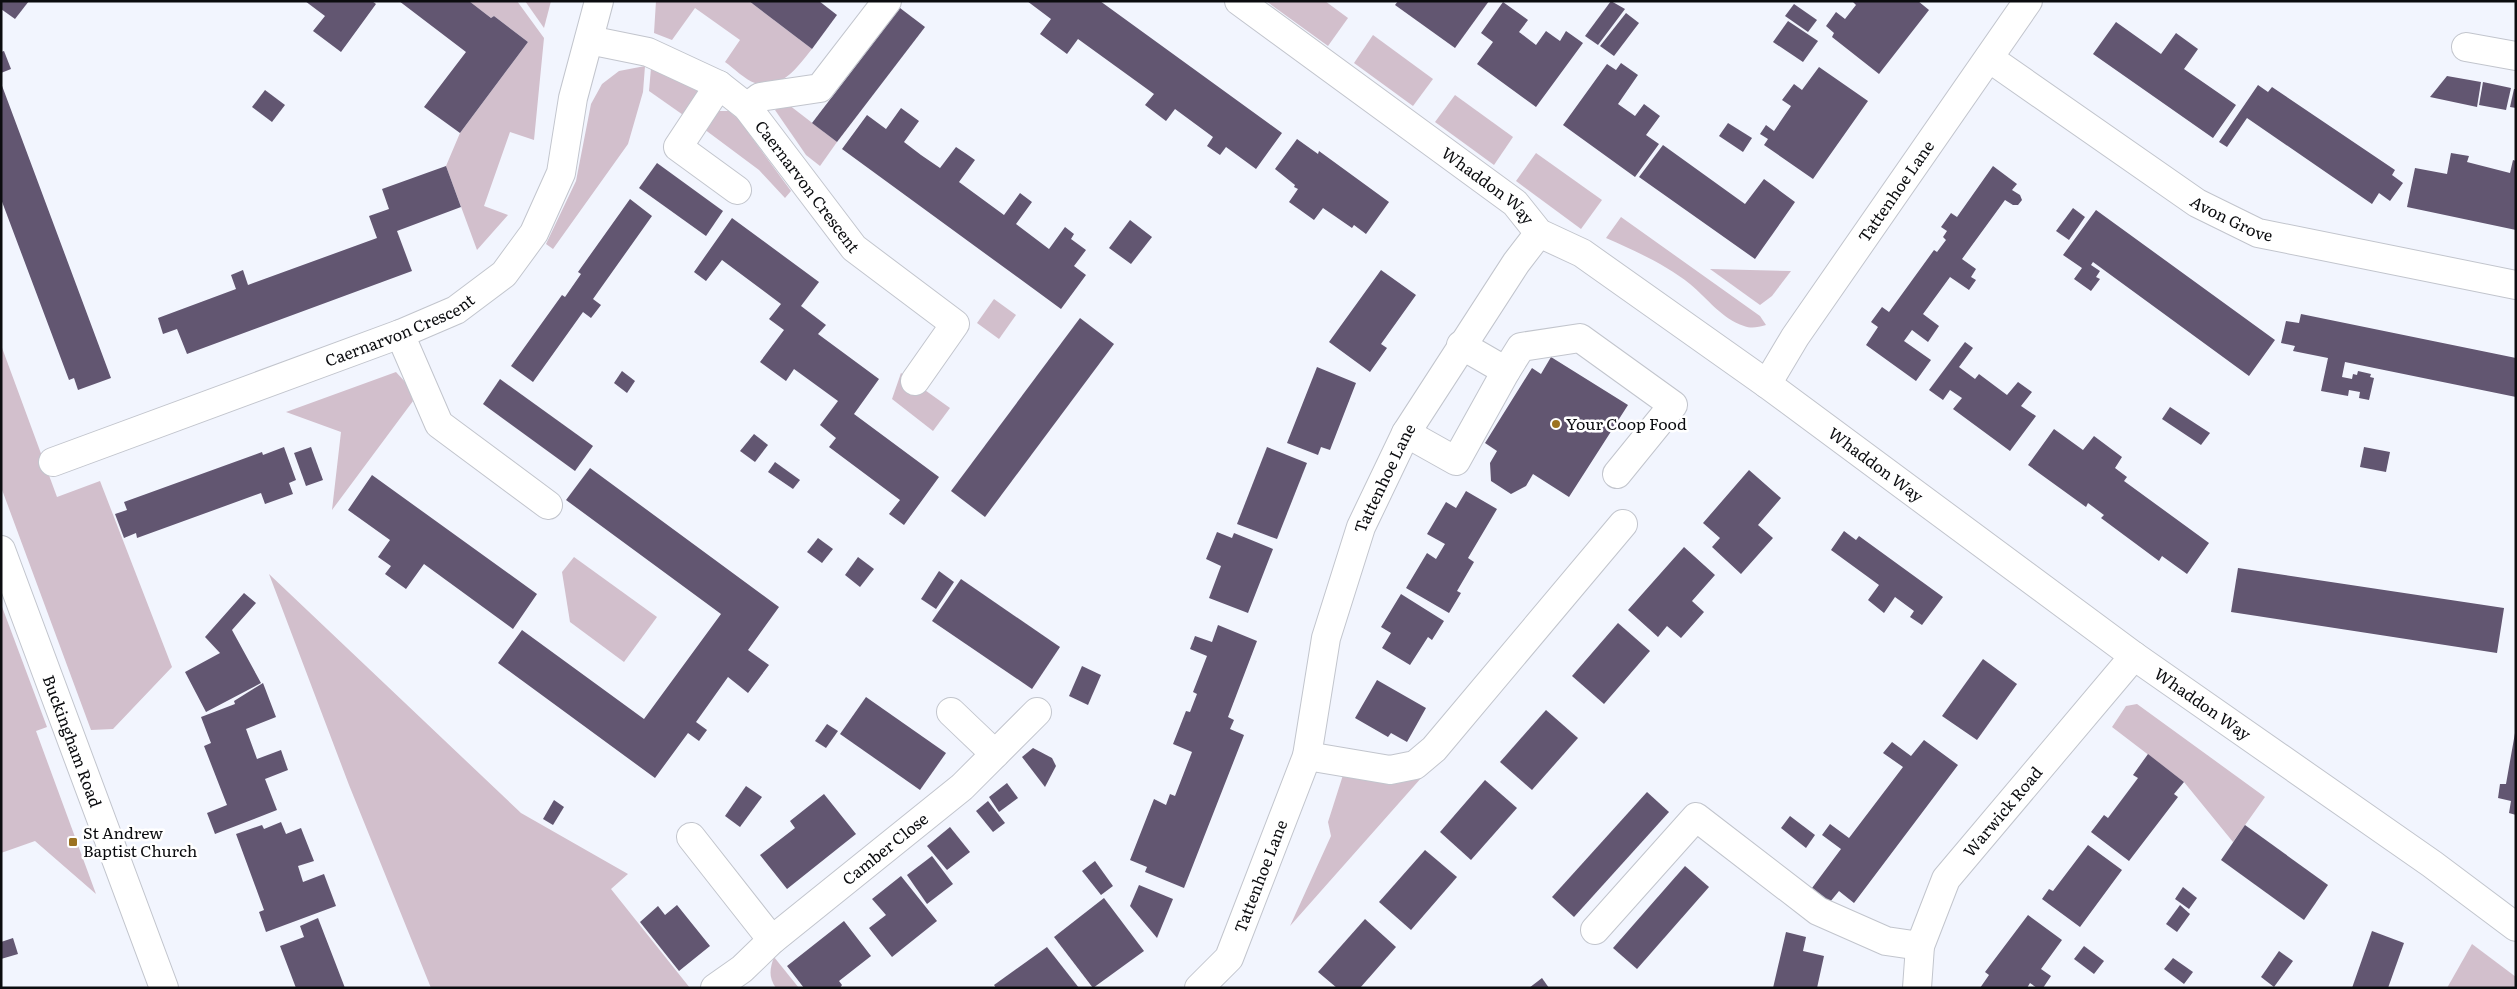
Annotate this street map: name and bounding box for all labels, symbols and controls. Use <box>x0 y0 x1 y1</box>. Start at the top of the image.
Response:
street label: Caernarvon Crescent <box>750 115 867 258</box>
street label: Tattenhoe Lane <box>1851 135 1939 247</box>
street label: Whaddon Way <box>1437 140 1541 230</box>
street label: Avon Grove <box>2186 189 2275 247</box>
street label: Caernarvon Crescent <box>321 287 479 372</box>
place label: Your Coop Food <box>1566 411 1687 435</box>
street label: Tattenhoe Lane <box>1347 418 1420 536</box>
marker: Your Coop Food <box>1550 418 1562 430</box>
street label: Whaddon Way <box>1824 421 1930 508</box>
street label: Whaddon Way <box>2150 661 2257 746</box>
street label: Buckingham Road <box>37 671 109 811</box>
street label: Warwick Road <box>1957 760 2047 862</box>
street label: Camber Close <box>836 806 933 890</box>
street label: Tattenhoe Lane <box>1227 816 1292 936</box>
place label: St Andrew Baptist Church <box>83 820 198 862</box>
marker: St Andrew Baptist Church <box>67 836 79 848</box>

